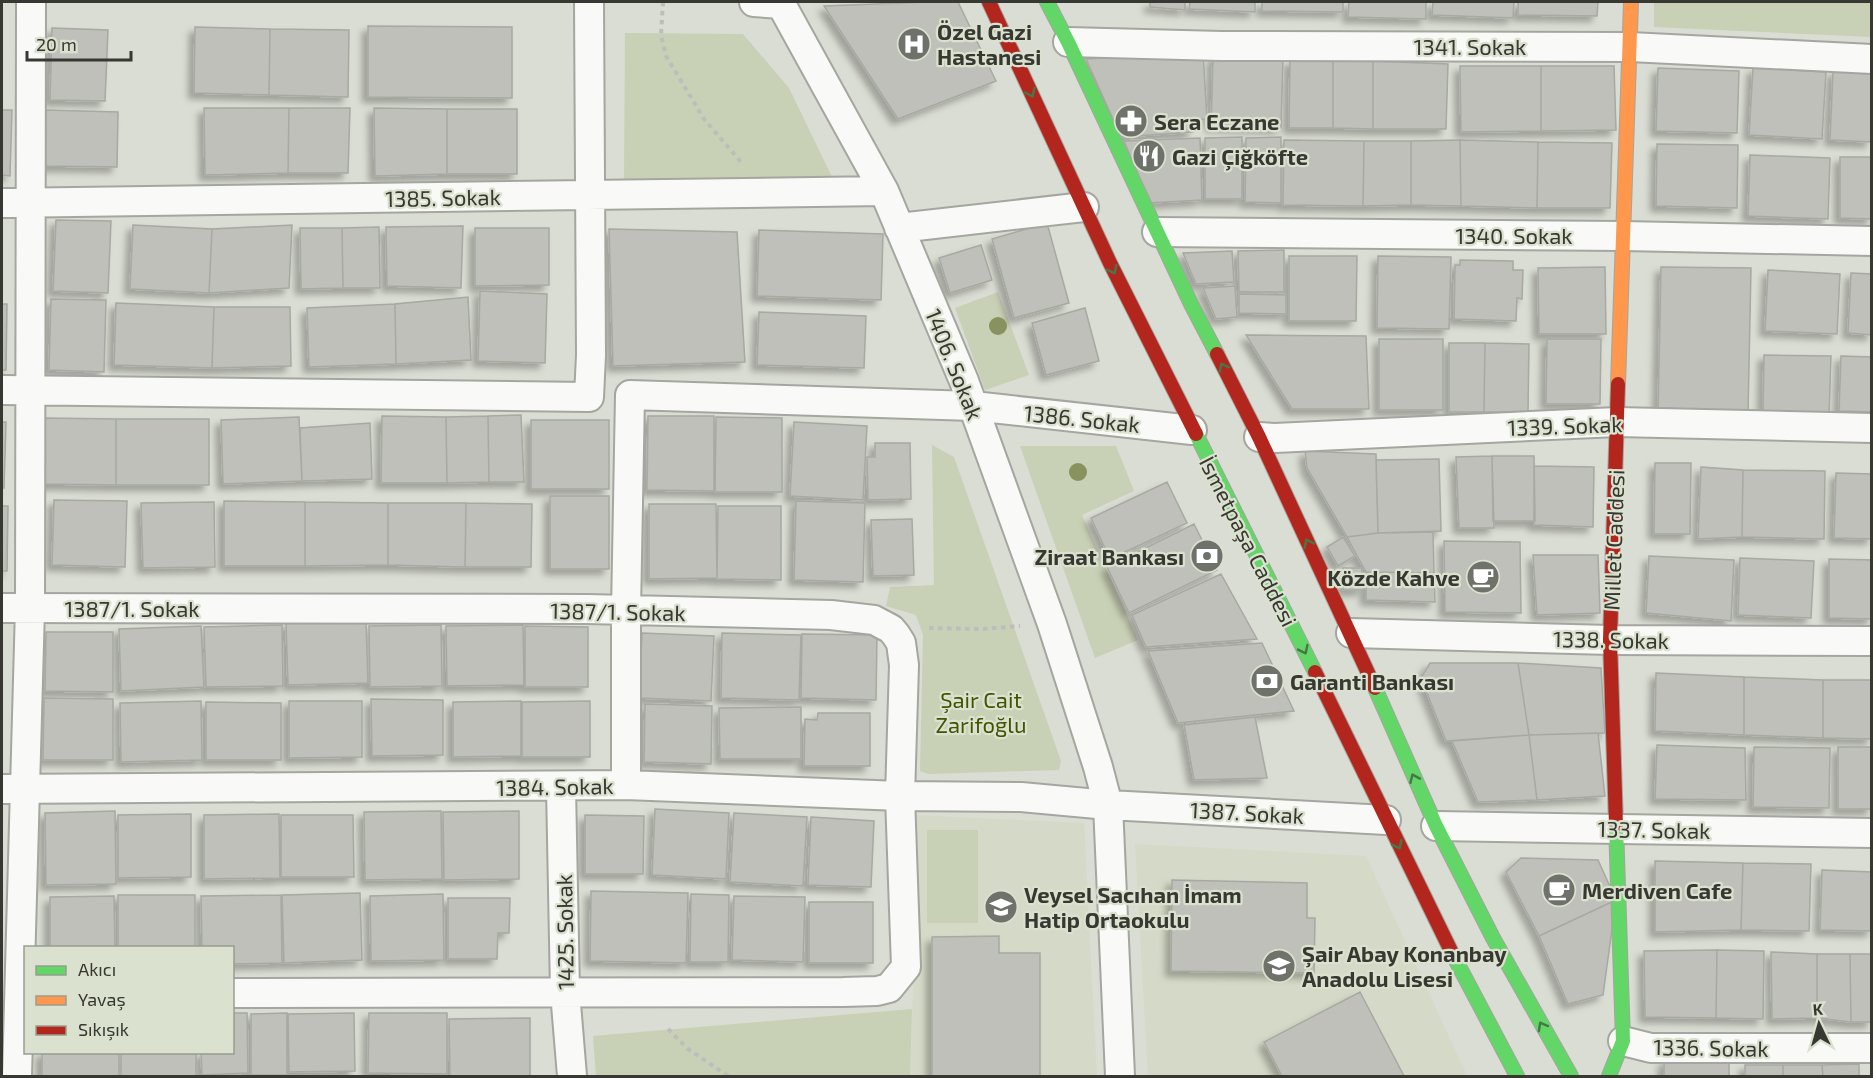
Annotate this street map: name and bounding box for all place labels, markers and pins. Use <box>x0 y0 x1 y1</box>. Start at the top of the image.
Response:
place label: Özel Gazi Hastanesi <box>937 18 1041 69</box>
hospital icon: Özel Gazi Hastanesi <box>896 26 932 62</box>
pharmacy icon: Sera Eczane <box>1113 103 1149 139</box>
place label: Sera Eczane <box>1154 108 1280 134</box>
restaurant icon: Gazi Çiğköfte <box>1131 138 1167 174</box>
place label: Gazi Çiğköfte <box>1172 143 1308 171</box>
bank icon: Ziraat Bankası <box>1189 538 1225 574</box>
place label: Ziraat Bankası <box>1034 543 1184 569</box>
cafe icon: Közde Kahve <box>1465 559 1501 595</box>
place label: Közde Kahve <box>1327 564 1460 590</box>
bank icon: Garanti Bankası <box>1249 663 1285 699</box>
place label: Garanti Bankası <box>1290 668 1454 694</box>
cafe icon: Merdiven Cafe <box>1541 872 1577 908</box>
place label: Merdiven Cafe <box>1582 877 1732 903</box>
place label: Veysel Sacıhan İmam Hatip Ortaokulu <box>1024 881 1242 932</box>
school or university icon: Veysel Sacıhan İmam Hatip Ortaokulu <box>983 889 1019 925</box>
place label: Şair Abay Konanbay Anadolu Lisesi <box>1302 940 1507 991</box>
school or university icon: Şair Abay Konanbay Anadolu Lisesi <box>1261 948 1297 984</box>

